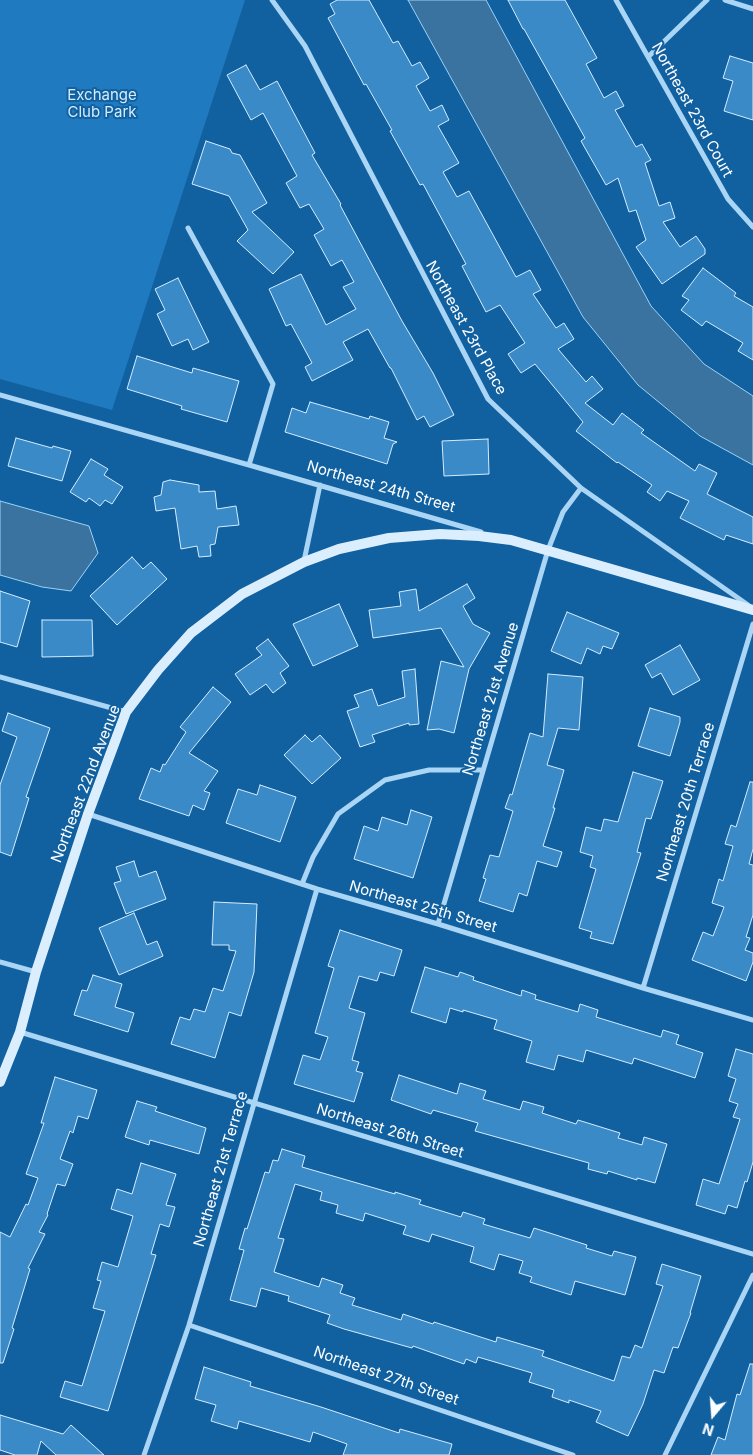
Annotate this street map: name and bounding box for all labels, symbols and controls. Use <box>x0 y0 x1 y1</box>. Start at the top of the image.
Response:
street label: Northeast 23rd Court <box>647 40 737 180</box>
park label: Exchange Club Park <box>67 86 137 121</box>
street label: Northeast 23rd Place <box>422 258 510 398</box>
street label: Northeast 24th Street <box>305 457 457 517</box>
street label: Northeast 21st Avenue <box>459 620 523 778</box>
street label: Northeast 22nd Avenue <box>48 703 124 865</box>
street label: Northeast 20th Terrace <box>653 720 719 884</box>
street label: Northeast 25th Street <box>347 877 499 937</box>
street label: Northeast 21st Terrace <box>190 1089 252 1249</box>
street label: Northeast 26th Street <box>314 1100 466 1162</box>
street label: Northeast 27th Street <box>311 1343 461 1409</box>
north arrow <box>688 1390 738 1440</box>
text: N <box>701 1420 716 1439</box>

